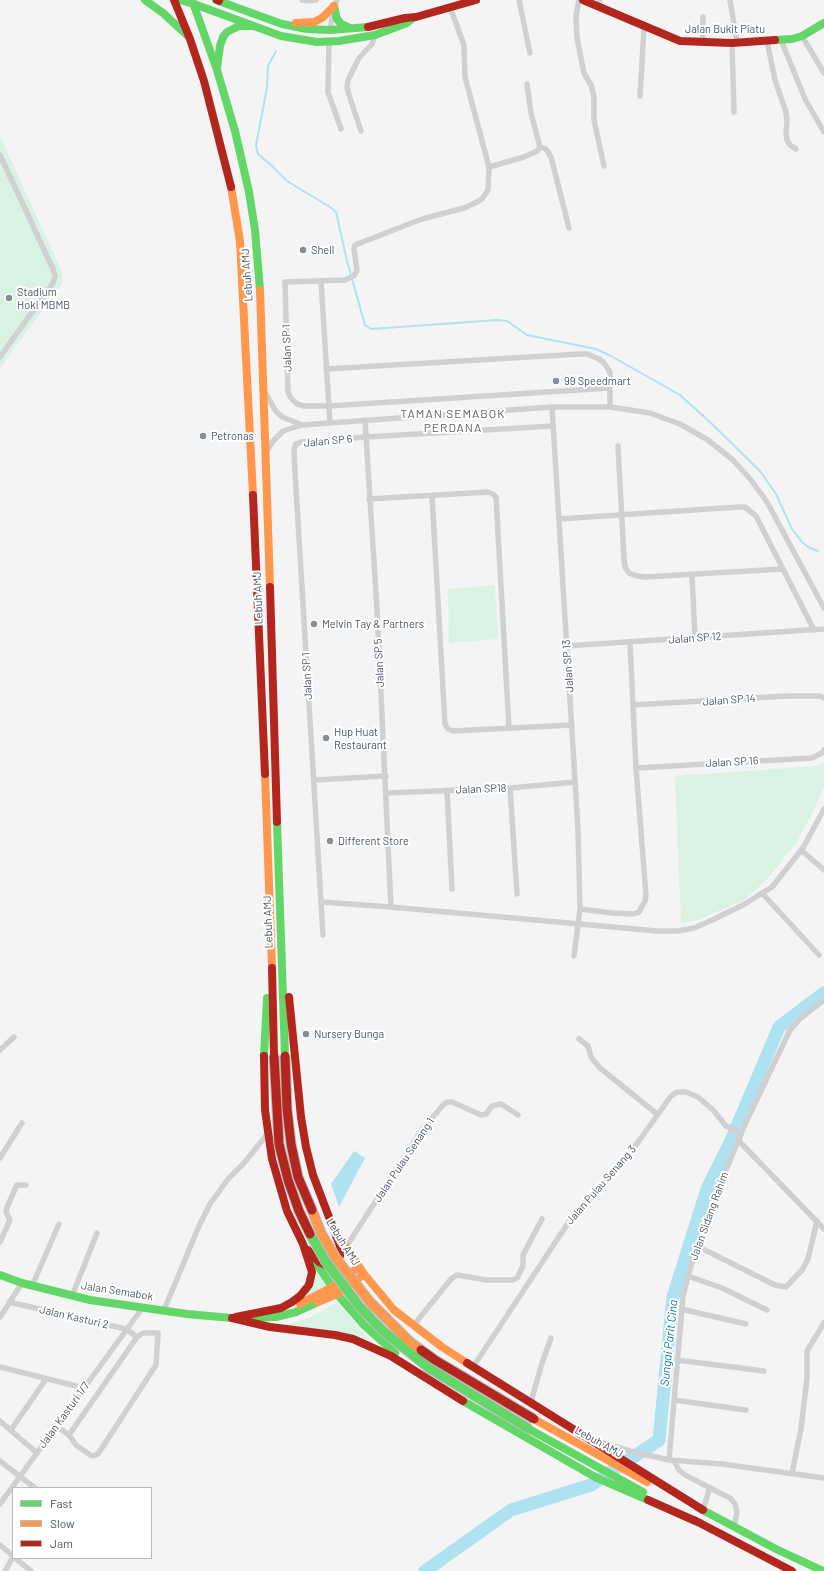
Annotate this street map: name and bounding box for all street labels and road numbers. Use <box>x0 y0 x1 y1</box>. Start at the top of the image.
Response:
street label: Jalan Bukit Piatu <box>685 22 765 36</box>
street label: Lebuh AMJ <box>239 248 255 302</box>
street label: Jalan SP 1 <box>280 324 294 372</box>
street label: Jalan SP 6 <box>303 432 353 450</box>
street label: Lebuh AMJ <box>250 571 266 625</box>
street label: Jalan SP 12 <box>668 630 722 646</box>
street label: Jalan SP 5 <box>371 638 387 688</box>
street label: Jalan SP 13 <box>560 639 576 693</box>
street label: Jalan SP 1 <box>299 652 315 700</box>
street label: Jalan SP 14 <box>702 692 756 708</box>
street label: Jalan SP 16 <box>705 754 759 770</box>
street label: Jalan SP18 <box>455 782 507 796</box>
street label: Lebuh AMJ <box>260 895 276 949</box>
street label: Jalan Pulau Senang 1 <box>371 1115 437 1205</box>
street label: Jalan Pulau Senang 3 <box>563 1143 639 1227</box>
street label: Jalan Sidang Rahim <box>687 1170 731 1262</box>
street label: Lebuh AMJ <box>323 1216 363 1268</box>
street label: Jalan Semabok <box>80 1279 154 1303</box>
street label: Jalan Kasturi 2 <box>38 1303 110 1331</box>
street label: Jalan Kasturi 1/7 <box>36 1379 92 1451</box>
street label: Lebuh AMJ <box>573 1423 625 1461</box>

